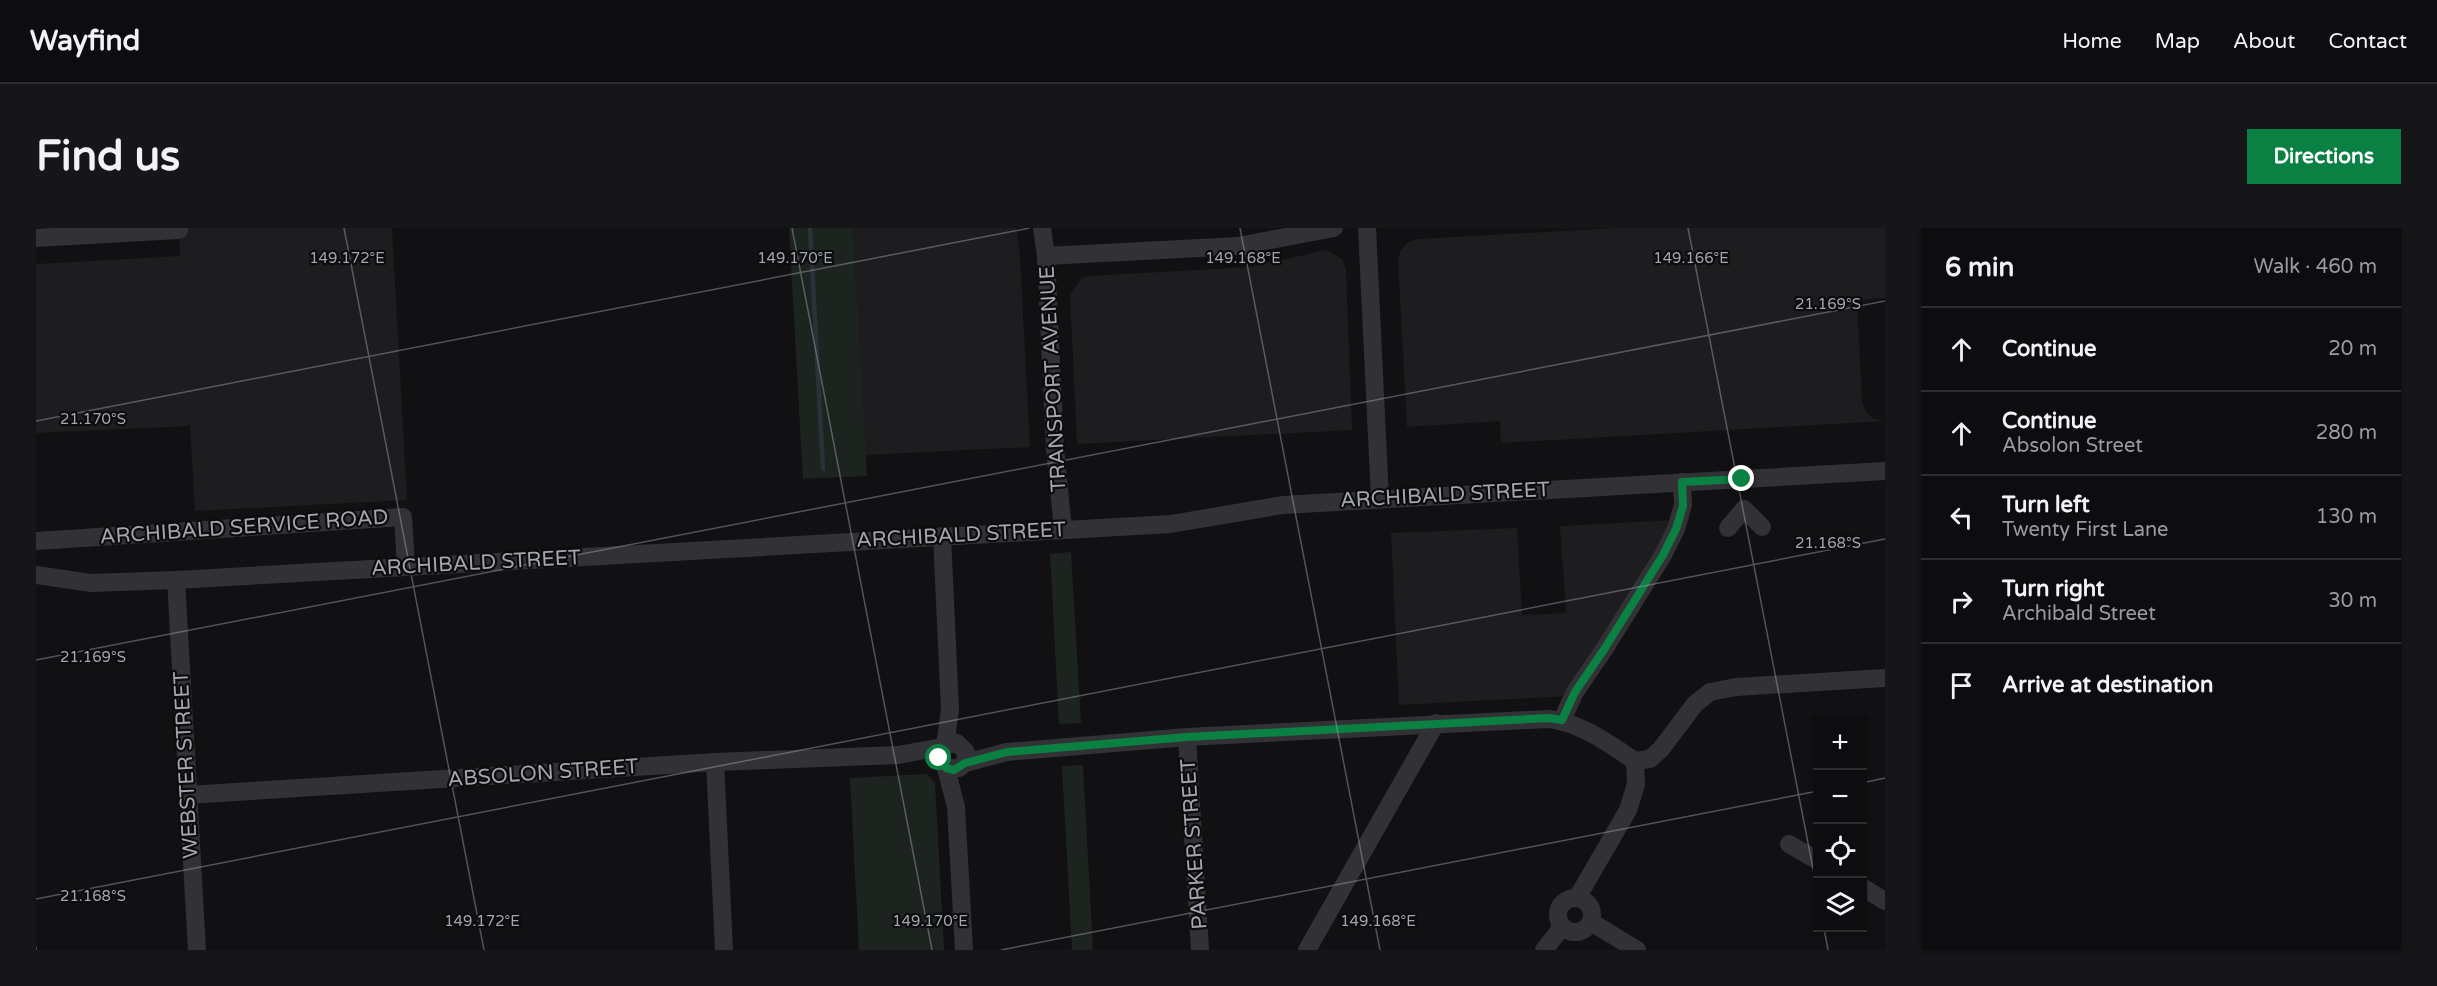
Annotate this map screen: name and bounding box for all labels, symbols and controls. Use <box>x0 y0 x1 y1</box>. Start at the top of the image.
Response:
text: Wayfind <box>30 24 140 58</box>
text: Home <box>2062 29 2122 54</box>
text: Map <box>2155 29 2200 54</box>
text: About <box>2233 29 2295 54</box>
text: Contact <box>2328 29 2407 54</box>
button: Directions <box>2247 129 2401 184</box>
text: Find us <box>36 131 180 182</box>
text: 149.172°E <box>309 249 385 267</box>
text: 149.170°E <box>757 249 833 267</box>
text: 149.168°E <box>1205 249 1281 267</box>
text: 149.166°E <box>1653 249 1729 267</box>
text: 6 min <box>1945 252 2014 283</box>
text: Walk · 460 m <box>2254 255 2377 279</box>
street label: TRANSPORT AVENUE <box>1035 265 1071 493</box>
text: 21.169°S <box>1795 295 1861 313</box>
icon: ahead <box>1945 333 1978 366</box>
text: Continue <box>2002 336 2097 362</box>
text: 20 m <box>2328 337 2377 361</box>
text: Continue <box>2002 408 2097 434</box>
text: 21.170°S <box>60 410 126 428</box>
icon: ahead <box>1945 417 1978 450</box>
text: 280 m <box>2316 421 2377 445</box>
text: Absolon Street <box>2002 434 2143 458</box>
route end <box>1728 465 1754 491</box>
street label: ARCHIBALD STREET <box>1339 477 1551 513</box>
text: Turn left <box>2002 492 2090 518</box>
icon: left <box>1945 501 1978 534</box>
street label: ARCHIBALD SERVICE ROAD <box>99 504 389 550</box>
text: 130 m <box>2316 505 2377 529</box>
street label: ARCHIBALD STREET <box>855 517 1067 553</box>
text: Twenty First Lane <box>2002 518 2168 542</box>
text: 21.168°S <box>1795 534 1861 552</box>
street label: ARCHIBALD STREET <box>370 545 582 581</box>
text: Turn right <box>2002 576 2104 602</box>
icon: right <box>1945 585 1978 618</box>
text: 30 m <box>2328 589 2377 613</box>
text: Archibald Street <box>2002 602 2156 626</box>
text: 21.169°S <box>60 648 126 666</box>
icon: arrive <box>1945 669 1978 702</box>
street label: WEBSTER STREET <box>169 671 203 859</box>
text: Arrive at destination <box>2002 672 2213 698</box>
map controls <box>1813 716 1867 932</box>
button: + <box>1813 716 1867 770</box>
route start <box>925 744 951 770</box>
street label: ABSOLON STREET <box>447 754 639 792</box>
street label: PARKER STREET <box>1176 758 1212 930</box>
button: − <box>1813 770 1867 824</box>
button: locate <box>1813 824 1867 878</box>
button: layers <box>1813 878 1867 932</box>
text: 21.168°S <box>60 887 126 905</box>
text: 149.172°E <box>444 912 520 930</box>
text: 149.170°E <box>892 912 968 930</box>
text: 149.168°E <box>1340 912 1416 930</box>

